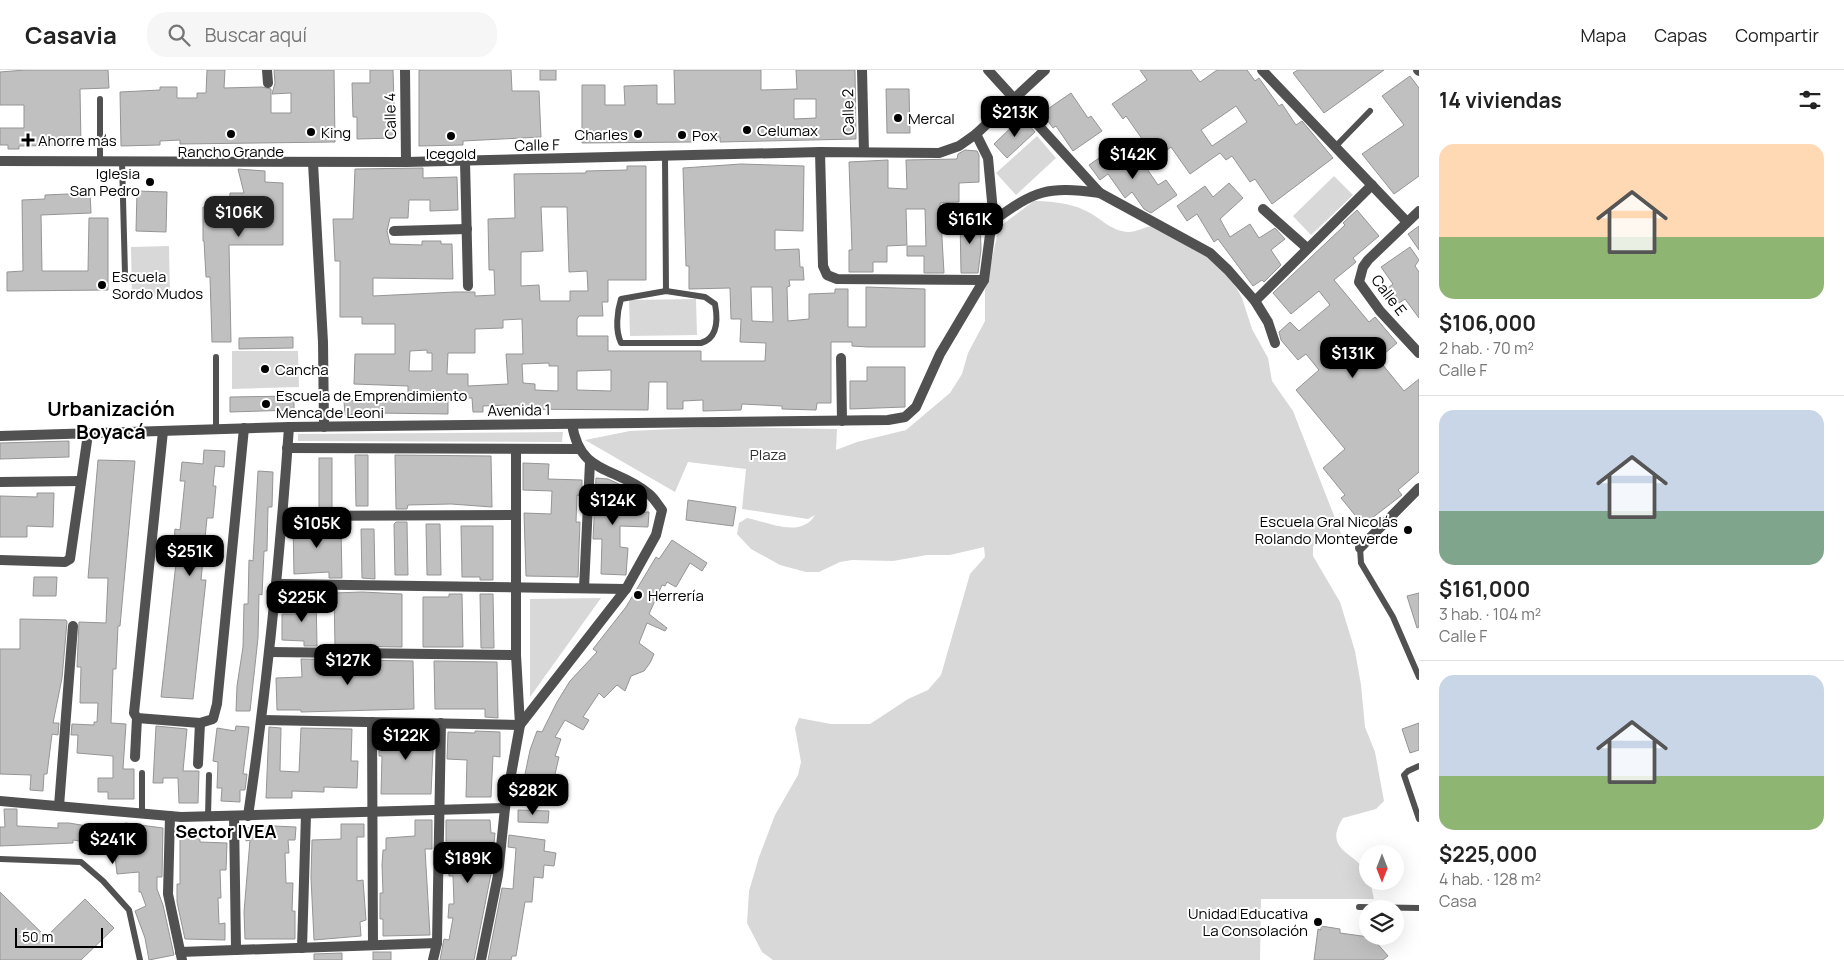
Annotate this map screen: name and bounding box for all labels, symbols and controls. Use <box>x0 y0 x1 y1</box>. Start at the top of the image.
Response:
search box <box>147 12 497 57</box>
text: Casavia <box>25 18 117 51</box>
icon: search <box>165 21 193 49</box>
text: Buscar aquí <box>205 22 307 48</box>
text: Mapa <box>1580 23 1626 47</box>
text: Capas <box>1654 23 1707 47</box>
text: Compartir <box>1735 23 1819 47</box>
text: 14 viviendas <box>1439 86 1562 114</box>
icon: filters <box>1796 86 1824 114</box>
street label: Calle 2 <box>837 89 859 135</box>
street label: Calle 4 <box>379 92 401 140</box>
pin: $213K <box>980 96 1050 138</box>
text: $213K <box>992 101 1038 123</box>
place label: Mercal <box>908 108 955 129</box>
marker: Mercal <box>892 112 904 124</box>
place label: Celumax <box>757 120 818 141</box>
place label: King <box>321 122 351 143</box>
place label: Charles <box>574 124 628 145</box>
marker: Celumax <box>741 124 753 136</box>
place label: Pox <box>692 125 718 146</box>
marker: King <box>305 126 317 138</box>
marker: Rancho Grande <box>225 128 237 140</box>
marker: Charles <box>632 128 644 140</box>
marker: Pox <box>676 129 688 141</box>
place label: Ahorre más <box>38 130 117 151</box>
marker: Icegold <box>445 130 457 142</box>
marker: Ahorre más <box>22 134 34 146</box>
street label: Calle F <box>514 134 560 156</box>
pin: $142K <box>1098 138 1168 180</box>
place label: Rancho Grande <box>178 141 284 162</box>
place label: Icegold <box>426 143 476 164</box>
text: $142K <box>1110 143 1156 165</box>
place label: Iglesia San Pedro <box>70 163 140 201</box>
marker: Iglesia San Pedro <box>144 176 156 188</box>
icon: home <box>1587 177 1677 267</box>
pin: $106K <box>204 196 274 238</box>
text: $106K <box>215 201 263 223</box>
pin: $161K <box>935 202 1005 245</box>
text: $161K <box>948 208 992 230</box>
place label: Escuela Sordo Mudos <box>112 266 203 304</box>
street label: Calle E <box>1366 270 1412 320</box>
marker: Escuela Sordo Mudos <box>96 279 108 291</box>
text: $106,000 <box>1439 309 1536 337</box>
pin: $131K <box>1318 336 1388 379</box>
text: 2 hab. · 70 m² <box>1439 337 1534 359</box>
text: $131K <box>1331 342 1375 364</box>
place label: Cancha <box>275 359 328 380</box>
text: Calle F <box>1439 359 1487 381</box>
marker: Cancha <box>259 363 271 375</box>
place label: Escuela de Emprendimiento Menca de Leoni <box>276 385 467 423</box>
district label: Urbanización Boyacá <box>47 395 175 445</box>
marker: Escuela de Emprendimiento Menca de Leoni <box>260 398 272 410</box>
street label: Avenida 1 <box>487 399 551 421</box>
icon: home <box>1587 442 1677 532</box>
park label: Plaza <box>750 444 786 465</box>
pin: $124K <box>578 484 648 526</box>
text: $124K <box>590 489 636 511</box>
pin: $105K <box>282 506 352 549</box>
place label: Escuela Gral Nicolás Rolando Monteverde <box>1255 511 1398 549</box>
text: $105K <box>293 512 341 534</box>
marker: Escuela Gral Nicolás Rolando Monteverde <box>1402 524 1414 536</box>
pin: $251K <box>155 534 225 577</box>
text: $251K <box>167 540 213 562</box>
text: $161,000 <box>1439 575 1530 603</box>
pin: $225K <box>267 580 337 623</box>
place label: Herrería <box>648 585 704 606</box>
text: $225K <box>278 586 326 608</box>
marker: Herrería <box>632 589 644 601</box>
text: 3 hab. · 104 m² <box>1439 603 1541 625</box>
text: Calle F <box>1439 625 1487 647</box>
pin: $127K <box>313 644 383 686</box>
text: $127K <box>325 649 371 671</box>
icon: home <box>1587 707 1677 797</box>
pin: $122K <box>371 718 441 761</box>
text: $122K <box>383 724 429 746</box>
pin: $282K <box>498 774 568 816</box>
text: $282K <box>508 779 558 801</box>
district label: Sector IVEA <box>175 819 277 843</box>
pin: $241K <box>78 822 148 865</box>
text: $241K <box>90 828 136 850</box>
text: $225,000 <box>1439 840 1537 868</box>
pin: $189K <box>433 842 503 884</box>
north arrow <box>1359 845 1404 890</box>
map controls <box>1359 845 1404 945</box>
text: $189K <box>444 847 492 869</box>
text: 4 hab. · 128 m² <box>1439 868 1541 890</box>
text: Casa <box>1439 890 1477 912</box>
button: layers <box>1359 900 1404 945</box>
place label: Unidad Educativa La Consolación <box>1188 903 1308 941</box>
marker: Unidad Educativa La Consolación <box>1312 916 1324 928</box>
scale bar <box>15 925 102 948</box>
text: 50 m <box>22 927 53 946</box>

